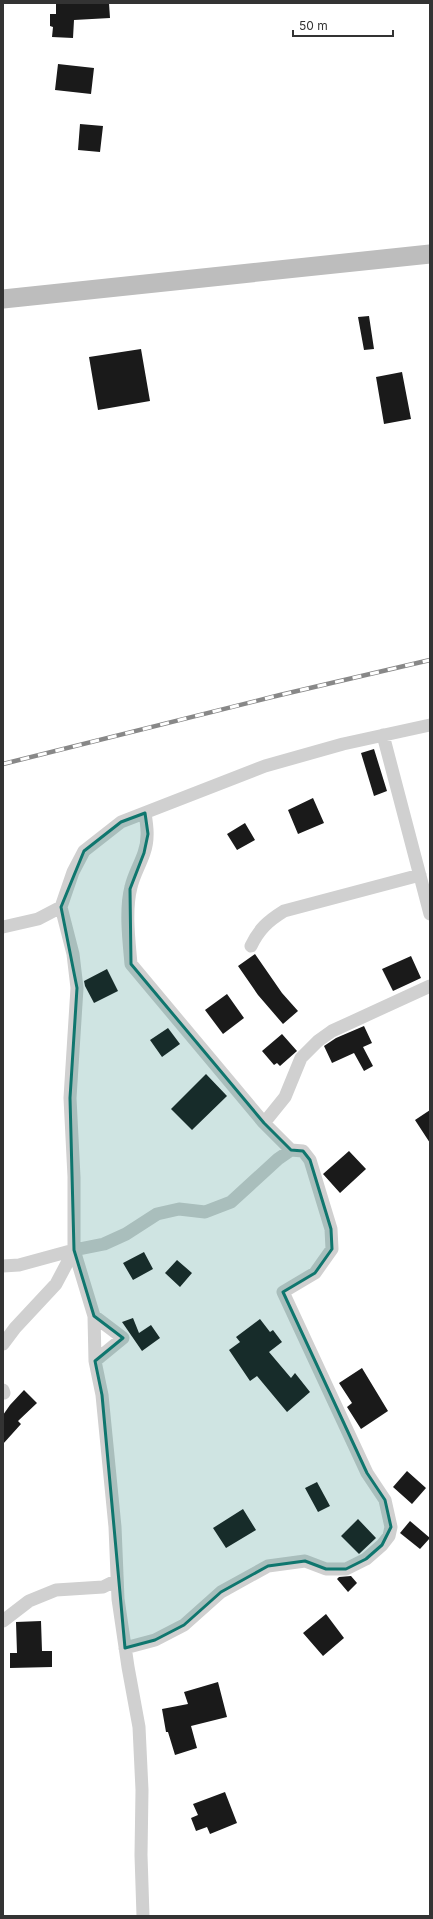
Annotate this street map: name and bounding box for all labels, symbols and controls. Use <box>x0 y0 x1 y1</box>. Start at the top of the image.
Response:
scale bar <box>293 12 393 38</box>
text: 50 m <box>299 18 328 33</box>

